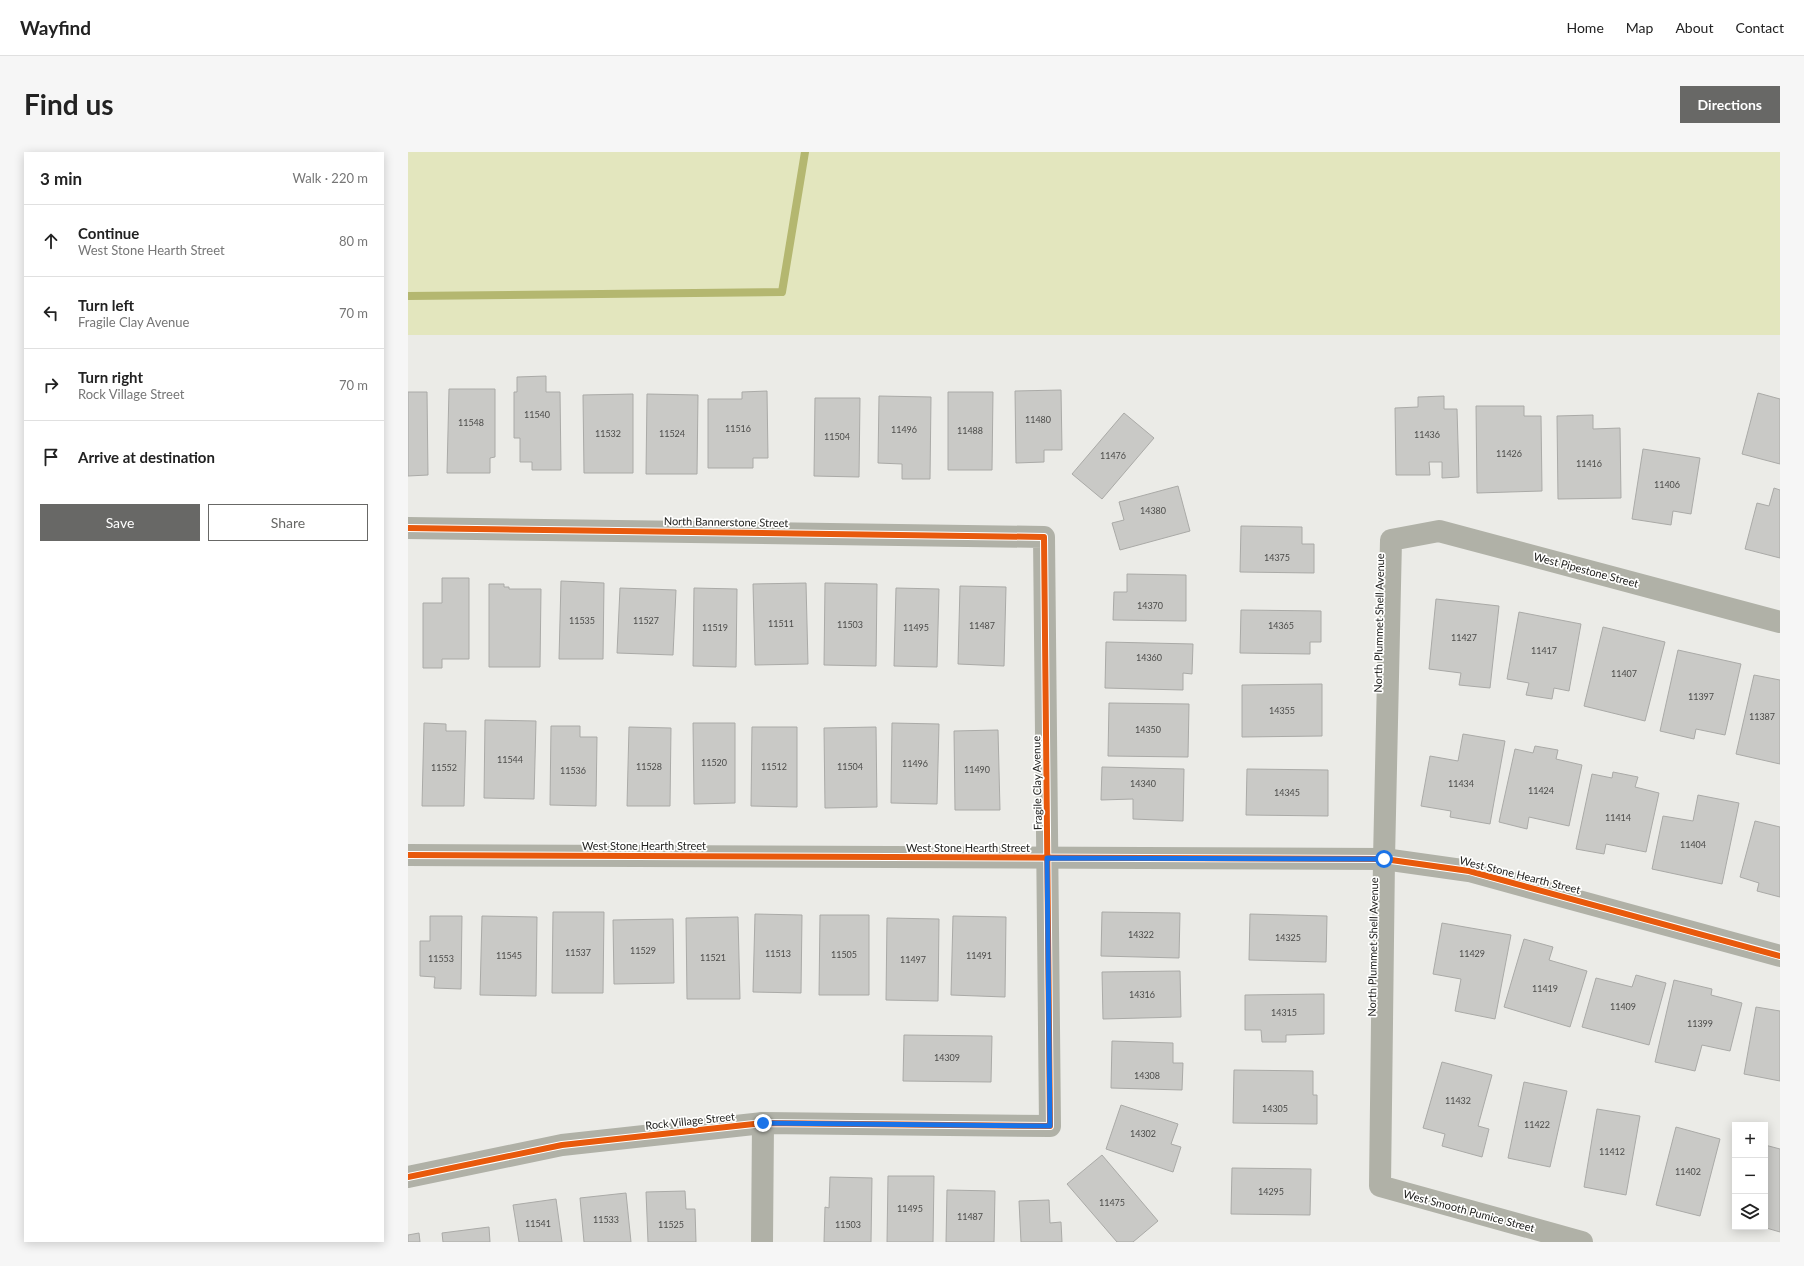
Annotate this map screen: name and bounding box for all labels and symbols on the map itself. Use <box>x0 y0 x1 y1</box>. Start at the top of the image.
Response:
house number: 11540 <box>524 409 550 420</box>
house number: 11480 <box>1025 414 1051 425</box>
house number: 11548 <box>458 417 484 428</box>
house number: 11516 <box>725 423 751 434</box>
house number: 11496 <box>891 424 917 435</box>
house number: 11488 <box>957 425 983 436</box>
house number: 11532 <box>595 428 621 439</box>
house number: 11524 <box>659 428 685 439</box>
house number: 11436 <box>1414 429 1440 440</box>
house number: 11504 <box>824 431 850 442</box>
house number: 11426 <box>1496 448 1522 459</box>
house number: 11476 <box>1100 450 1126 461</box>
house number: 11416 <box>1576 458 1602 469</box>
house number: 11406 <box>1654 479 1680 490</box>
house number: 14380 <box>1140 505 1166 516</box>
street label: North Bannerstone Street <box>664 514 788 529</box>
street label: West Pipestone Street <box>1532 549 1640 590</box>
house number: 14375 <box>1264 552 1290 563</box>
street label: North Plummet Shell Avenue <box>1371 553 1386 693</box>
house number: 14370 <box>1137 600 1163 611</box>
house number: 11535 <box>569 615 595 626</box>
house number: 11527 <box>633 615 659 626</box>
house number: 11511 <box>768 618 794 629</box>
house number: 11503 <box>837 619 863 630</box>
house number: 11487 <box>969 620 995 631</box>
house number: 14365 <box>1268 620 1294 631</box>
house number: 11519 <box>702 622 728 633</box>
house number: 11495 <box>903 622 929 633</box>
house number: 11427 <box>1451 632 1477 643</box>
house number: 11417 <box>1531 645 1557 656</box>
house number: 14360 <box>1136 652 1162 663</box>
house number: 11407 <box>1611 668 1637 679</box>
house number: 11397 <box>1688 691 1714 702</box>
house number: 14355 <box>1269 705 1295 716</box>
house number: 11387 <box>1749 711 1775 722</box>
house number: 14350 <box>1135 724 1161 735</box>
street label: Fragile Clay Avenue <box>1029 736 1044 830</box>
house number: 11544 <box>497 754 523 765</box>
house number: 11520 <box>701 757 727 768</box>
house number: 11496 <box>902 758 928 769</box>
house number: 11528 <box>636 761 662 772</box>
house number: 11512 <box>761 761 787 772</box>
house number: 11504 <box>837 761 863 772</box>
house number: 11552 <box>431 762 457 773</box>
house number: 11490 <box>964 764 990 775</box>
house number: 11536 <box>560 765 586 776</box>
house number: 14340 <box>1130 778 1156 789</box>
house number: 11434 <box>1448 778 1474 789</box>
house number: 11424 <box>1528 785 1554 796</box>
house number: 14345 <box>1274 787 1300 798</box>
house number: 11414 <box>1605 812 1631 823</box>
street label: West Stone Hearth Street <box>582 839 706 852</box>
house number: 11404 <box>1680 839 1706 850</box>
street label: West Stone Hearth Street <box>906 841 1030 854</box>
route start <box>1375 850 1393 868</box>
street label: West Stone Hearth Street <box>1458 853 1582 896</box>
street label: North Plummet Shell Avenue <box>1365 877 1380 1017</box>
house number: 14322 <box>1128 929 1154 940</box>
house number: 14325 <box>1275 932 1301 943</box>
house number: 11529 <box>630 945 656 956</box>
house number: 11537 <box>565 947 591 958</box>
house number: 11513 <box>765 948 791 959</box>
house number: 11429 <box>1459 948 1485 959</box>
house number: 11505 <box>831 949 857 960</box>
house number: 11545 <box>496 950 522 961</box>
house number: 11491 <box>966 950 992 961</box>
house number: 11521 <box>700 952 726 963</box>
house number: 11553 <box>428 953 454 964</box>
house number: 11497 <box>900 954 926 965</box>
house number: 11419 <box>1532 983 1558 994</box>
house number: 14316 <box>1129 989 1155 1000</box>
house number: 11409 <box>1610 1001 1636 1012</box>
house number: 14315 <box>1271 1007 1297 1018</box>
house number: 11399 <box>1687 1018 1713 1029</box>
house number: 14309 <box>934 1052 960 1063</box>
house number: 14308 <box>1134 1070 1160 1081</box>
house number: 11432 <box>1445 1095 1471 1106</box>
house number: 14305 <box>1262 1103 1288 1114</box>
street label: Rock Village Street <box>645 1109 735 1132</box>
route end <box>754 1114 772 1132</box>
house number: 11422 <box>1524 1119 1550 1130</box>
house number: 14302 <box>1130 1128 1156 1139</box>
house number: 11412 <box>1599 1146 1625 1157</box>
house number: 11402 <box>1675 1166 1701 1177</box>
house number: 14295 <box>1258 1186 1284 1197</box>
street label: West Smooth Pumice Street <box>1402 1187 1536 1234</box>
house number: 11475 <box>1099 1197 1125 1208</box>
house number: 11495 <box>897 1203 923 1214</box>
house number: 11487 <box>957 1211 983 1222</box>
house number: 11533 <box>593 1214 619 1225</box>
house number: 11541 <box>525 1218 551 1229</box>
house number: 11525 <box>658 1219 684 1230</box>
house number: 11503 <box>835 1219 861 1230</box>

